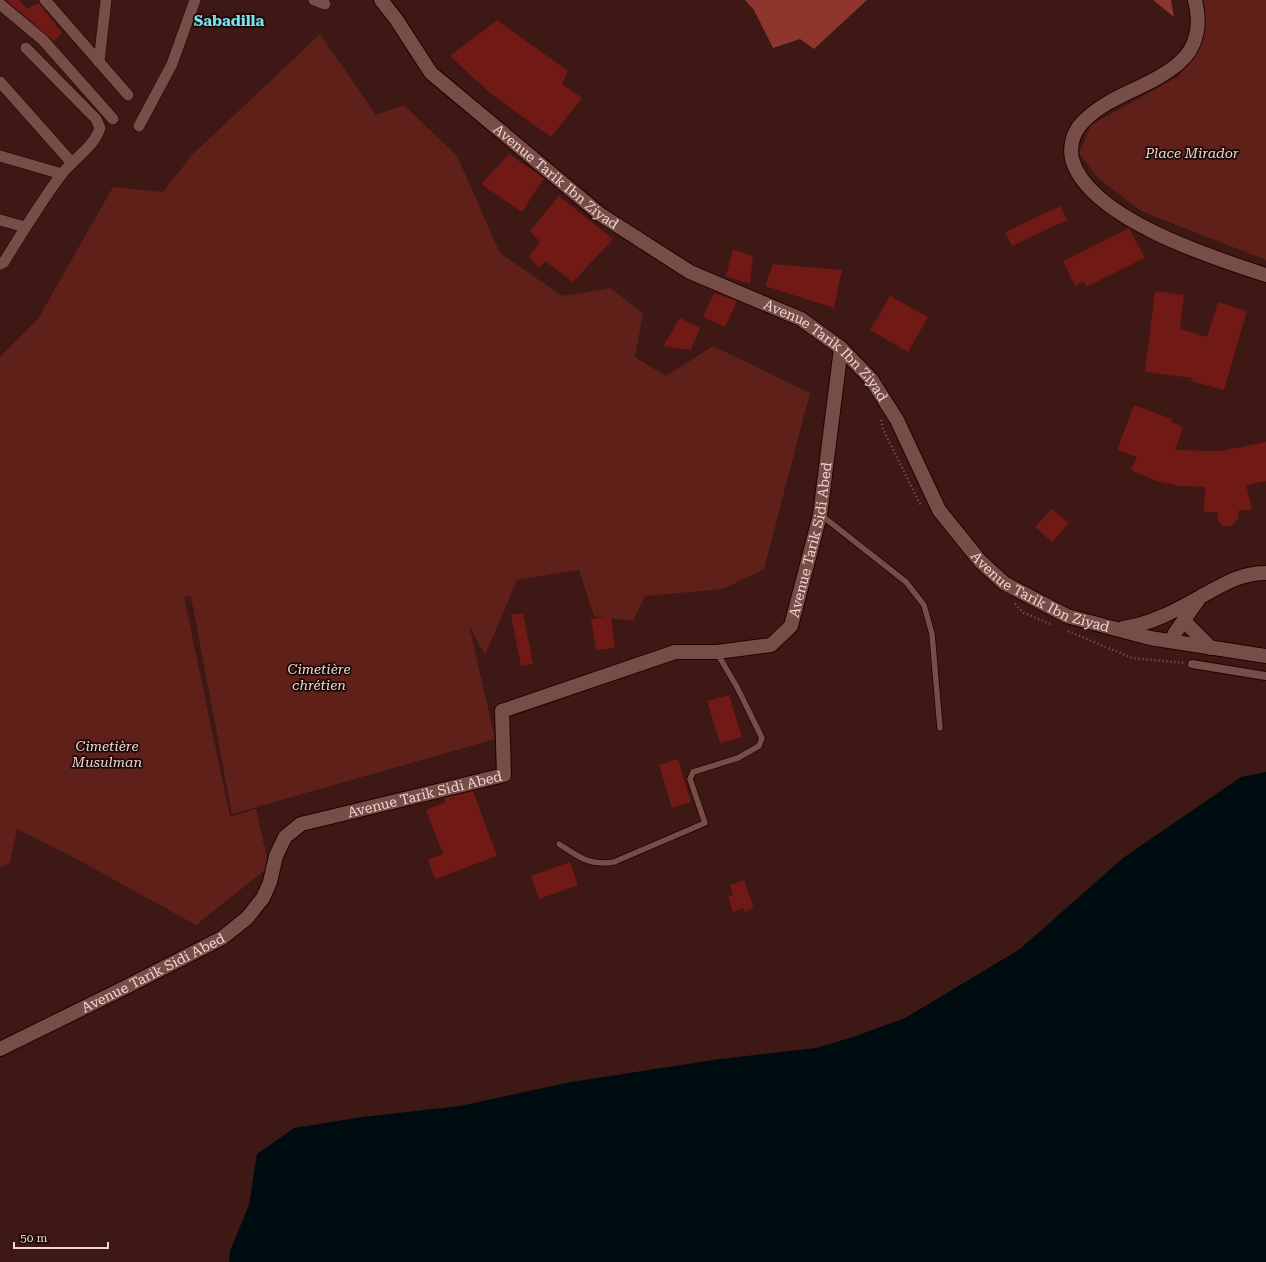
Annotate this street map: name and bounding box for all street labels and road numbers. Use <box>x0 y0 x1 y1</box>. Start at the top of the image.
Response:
street label: Avenue Tarik Ibn Ziyad <box>490 121 622 232</box>
street label: Avenue Tarik Ibn Ziyad <box>761 296 891 404</box>
street label: Avenue Tarik Sidi Abed <box>786 461 835 619</box>
street label: Avenue Tarik Ibn Ziyad <box>968 548 1111 635</box>
street label: Avenue Tarik Sidi Abed <box>346 768 504 820</box>
street label: Avenue Tarik Sidi Abed <box>79 930 227 1016</box>

